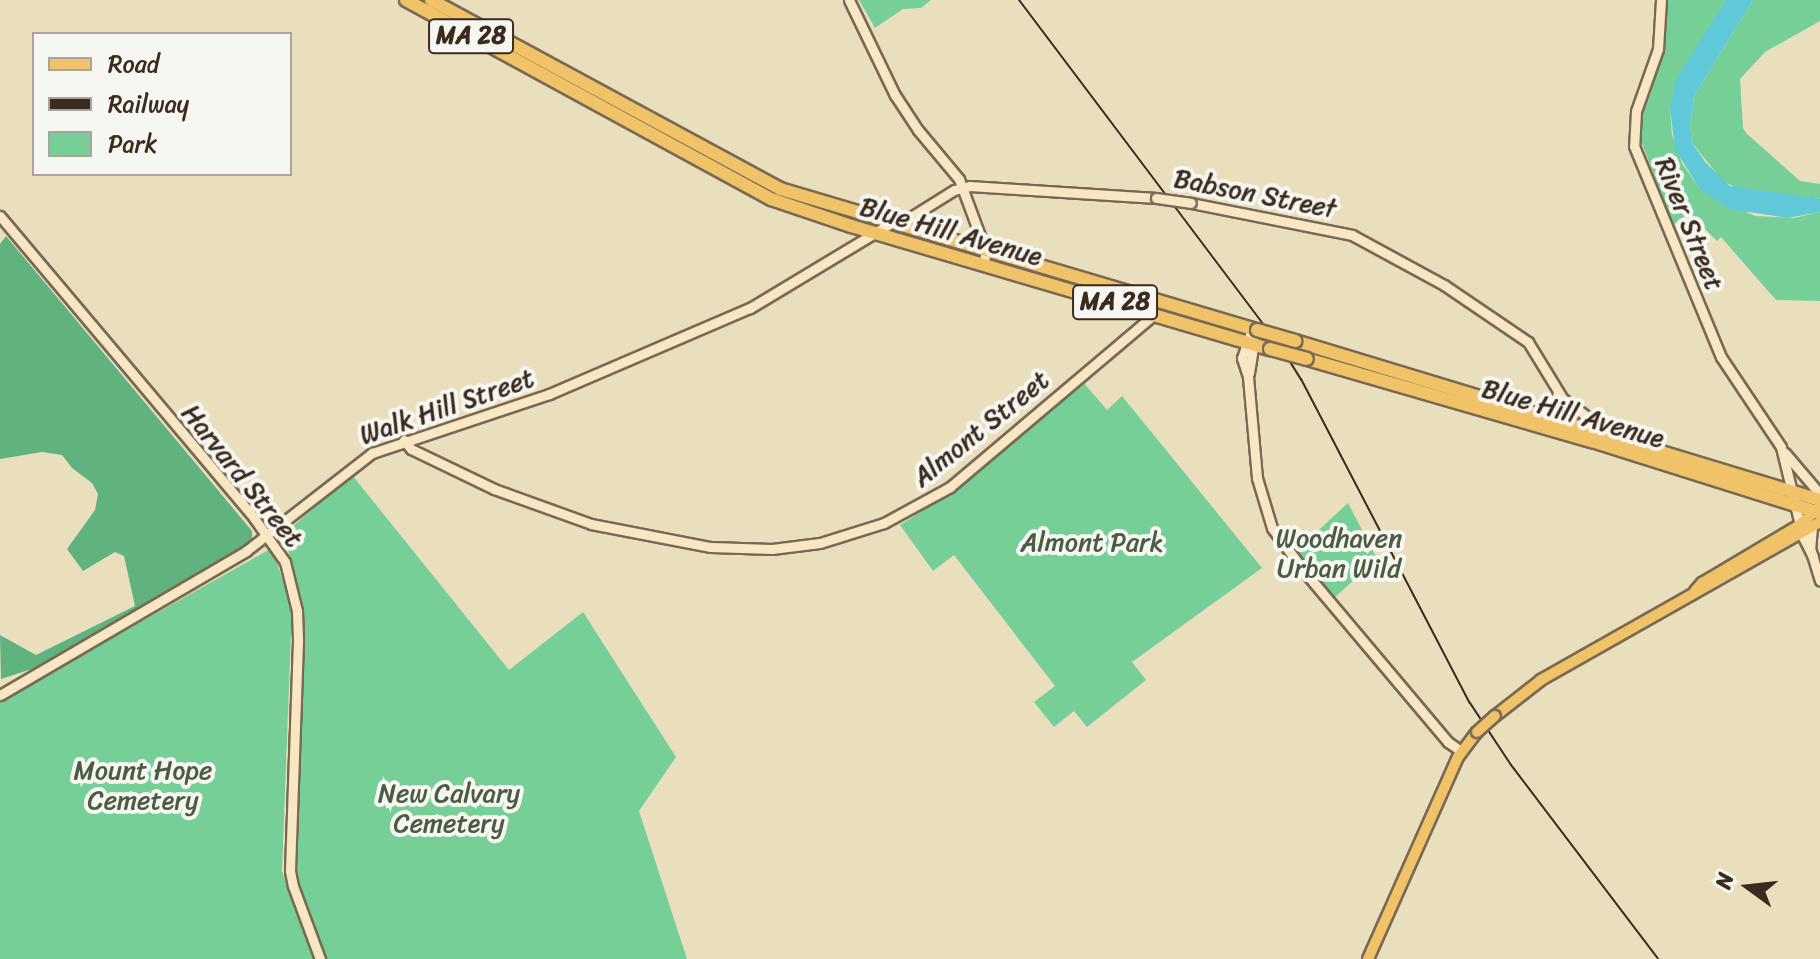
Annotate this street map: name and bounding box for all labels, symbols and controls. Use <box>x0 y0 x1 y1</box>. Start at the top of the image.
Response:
road number: MA 28 <box>427 16 515 56</box>
legend <box>32 32 292 176</box>
text: Road <box>108 43 159 85</box>
text: Railway <box>108 83 189 125</box>
text: Park <box>108 123 157 165</box>
street label: River Street <box>1648 153 1730 295</box>
street label: Babson Street <box>1171 163 1339 225</box>
street label: Blue Hill Avenue <box>856 191 1046 273</box>
road number: MA 28 <box>1071 282 1159 322</box>
street label: Walk Hill Street <box>355 362 539 452</box>
street label: Almont Street <box>907 365 1055 493</box>
street label: Blue Hill Avenue <box>1478 373 1668 455</box>
street label: Harvard Street <box>175 399 309 553</box>
park label: Woodhaven Urban Wild <box>1276 523 1402 584</box>
park label: Almont Park <box>1020 527 1164 559</box>
park label: Mount Hope Cemetery <box>73 755 213 816</box>
park label: New Calvary Cemetery <box>378 778 520 840</box>
north arrow <box>1708 847 1788 927</box>
text: N <box>1704 868 1745 893</box>

